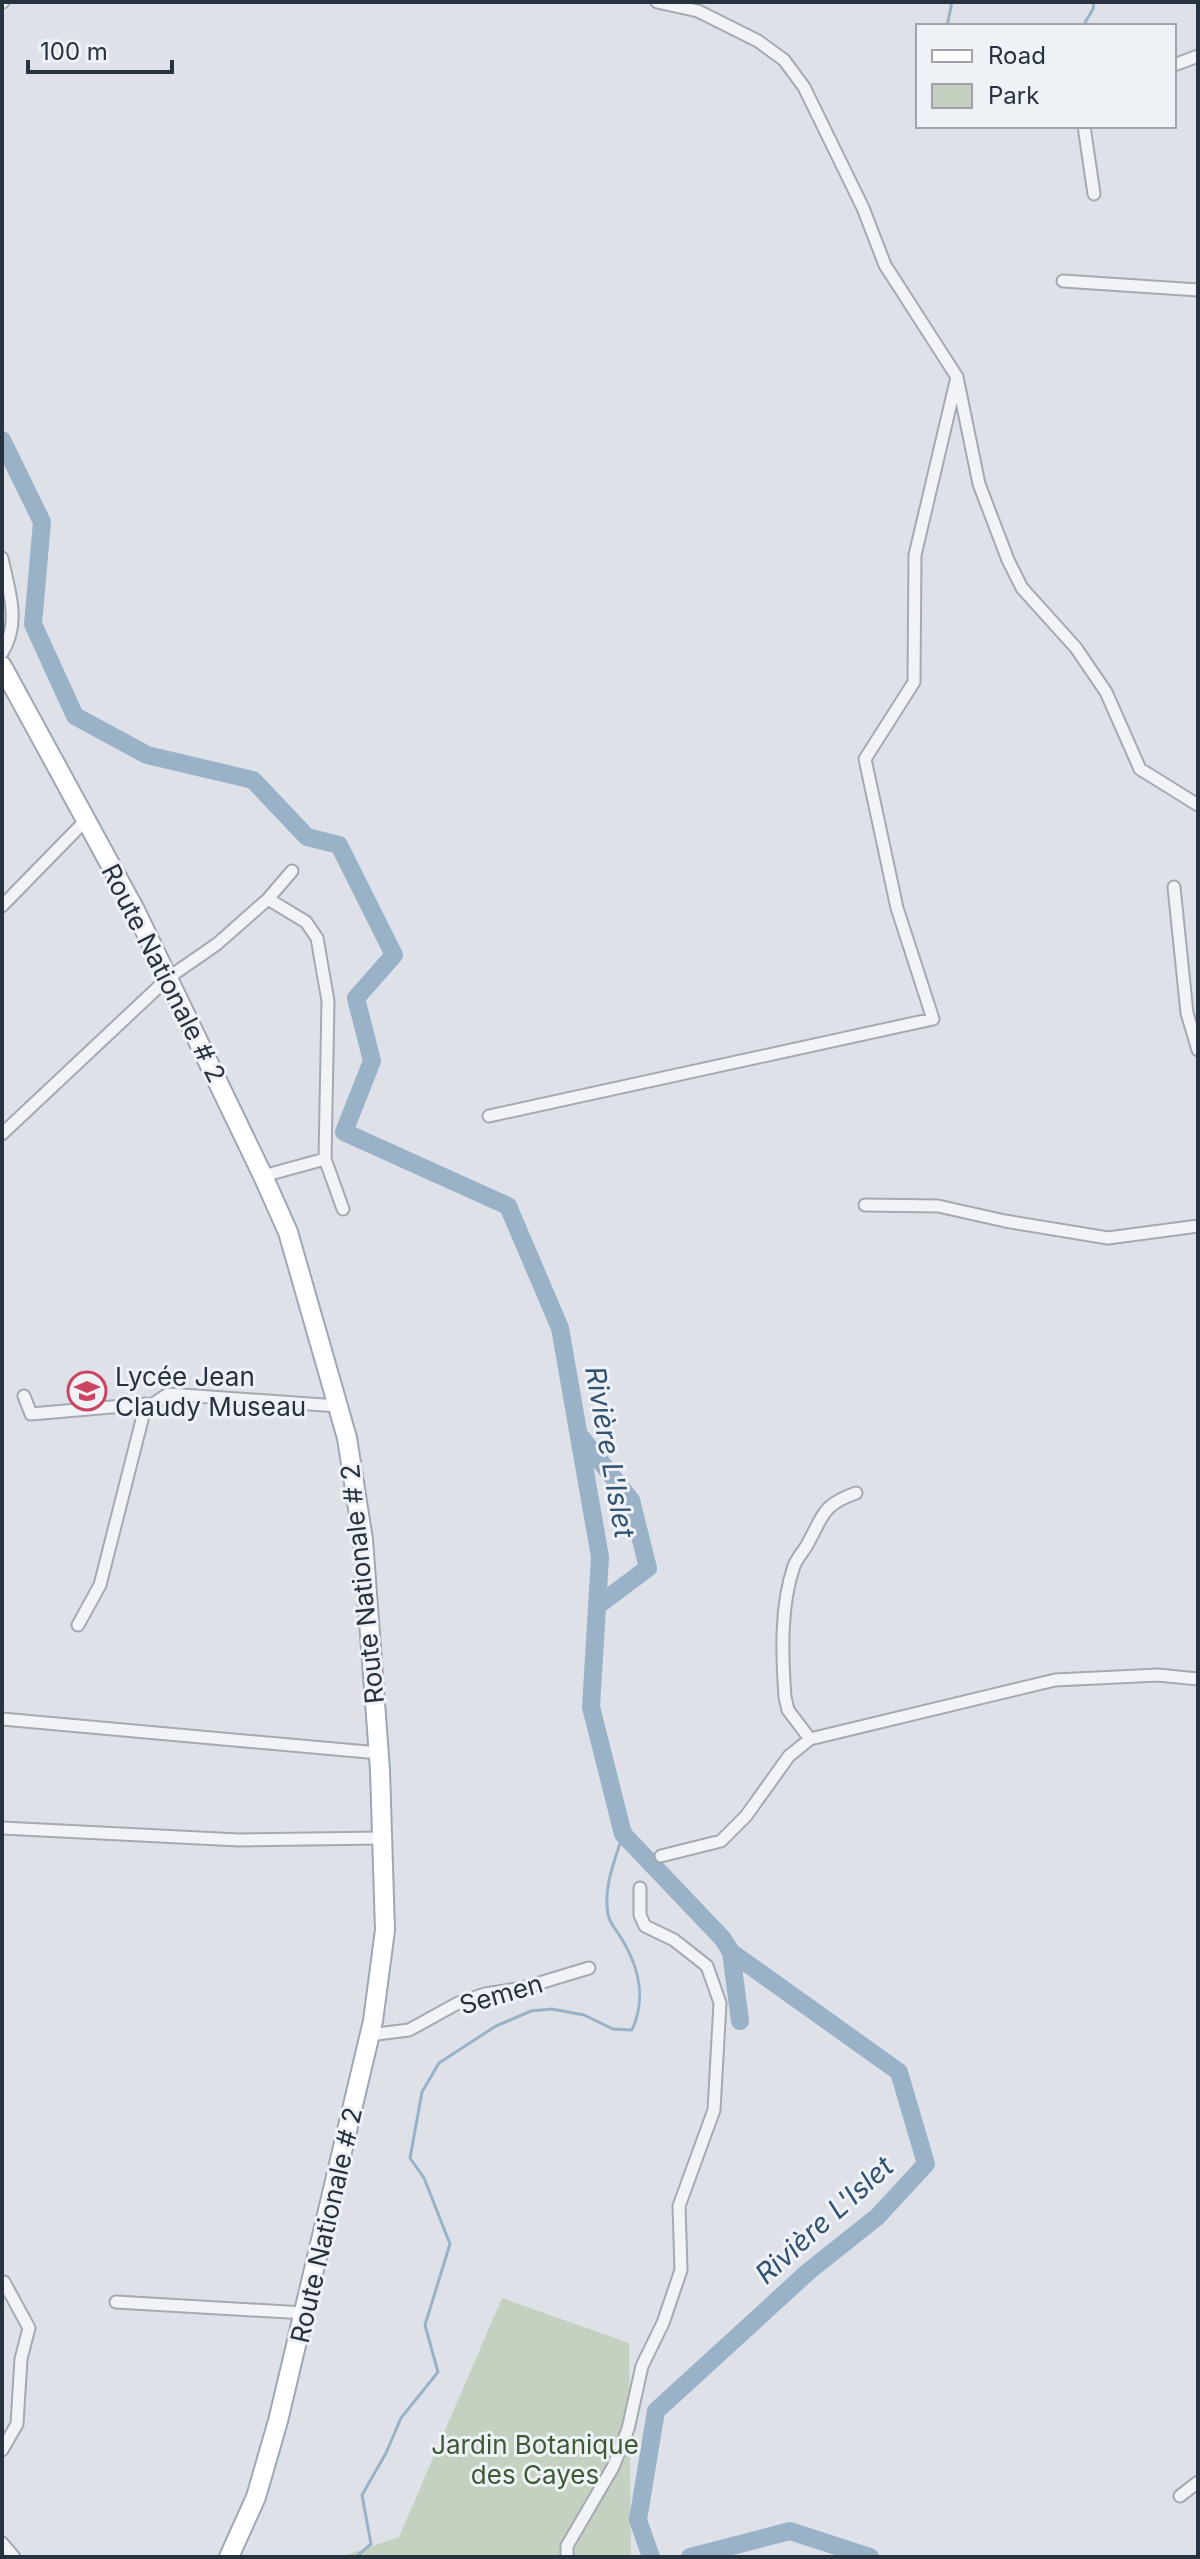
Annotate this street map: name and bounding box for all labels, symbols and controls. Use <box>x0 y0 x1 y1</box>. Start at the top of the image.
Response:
scale bar <box>28 24 172 74</box>
legend <box>916 24 1176 128</box>
text: 100 m <box>40 37 108 66</box>
text: Road <box>988 41 1046 70</box>
text: Park <box>988 81 1039 110</box>
street label: Route Nationale # 2 <box>95 859 233 1087</box>
place label: Lycée Jean Claudy Museau <box>115 1361 306 1422</box>
water label: Rivière L'Islet <box>578 1364 642 1541</box>
school or university icon: Lycée Jean Claudy Museau <box>66 1370 108 1412</box>
street label: Route Nationale # 2 <box>334 1463 390 1705</box>
street label: Semen <box>456 1967 546 2021</box>
street label: Route Nationale # 2 <box>284 2104 368 2346</box>
water label: Rivière L'Islet <box>748 2149 900 2291</box>
park label: Jardin Botanique des Cayes <box>431 2429 639 2490</box>

